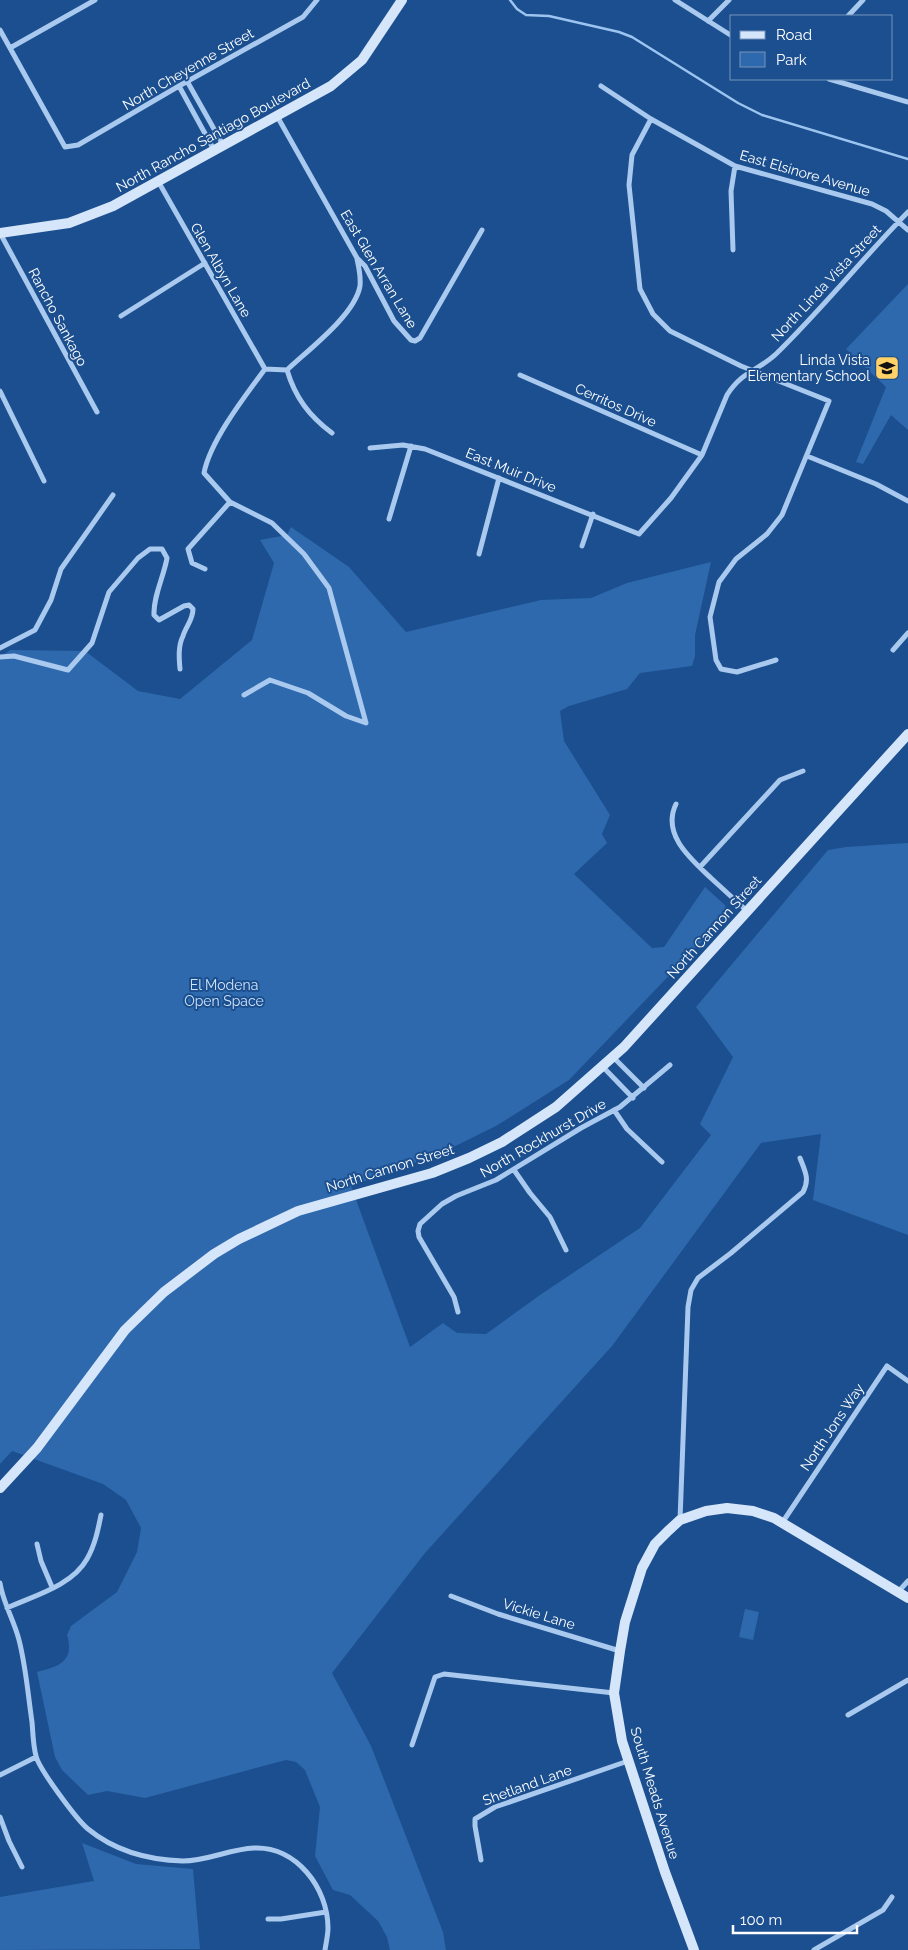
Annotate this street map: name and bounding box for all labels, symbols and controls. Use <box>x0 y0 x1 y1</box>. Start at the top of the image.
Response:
legend <box>730 15 893 80</box>
street label: North Cheyenne Street <box>120 25 257 113</box>
text: Road <box>776 26 812 44</box>
text: Park <box>776 51 807 69</box>
street label: North Rancho Santiago Boulevard <box>113 75 313 195</box>
street label: East Elsinore Avenue <box>738 147 872 199</box>
street label: East Glen Arran Lane <box>337 207 421 331</box>
street label: Glen Albyn Lane <box>187 220 255 320</box>
street label: North Linda Vista Street <box>768 221 884 344</box>
street label: Rancho Sankago <box>25 265 91 369</box>
place label: Linda Vista Elementary School <box>747 352 870 384</box>
school or university icon: Linda Vista Elementary School <box>874 355 900 381</box>
street label: Cerritos Drive <box>573 380 659 430</box>
street label: East Muir Drive <box>463 445 559 495</box>
street label: North Cannon Street <box>664 872 765 982</box>
park label: El Modena Open Space <box>184 977 264 1009</box>
street label: North Rockhurst Drive <box>477 1095 609 1181</box>
street label: North Cannon Street <box>324 1141 456 1195</box>
street label: North Jons Way <box>797 1380 867 1474</box>
street label: Vickie Lane <box>501 1595 577 1633</box>
street label: South Meads Avenue <box>627 1725 683 1861</box>
street label: Shetland Lane <box>480 1761 574 1809</box>
scale bar <box>733 1902 857 1934</box>
text: 100 m <box>740 1911 782 1929</box>

